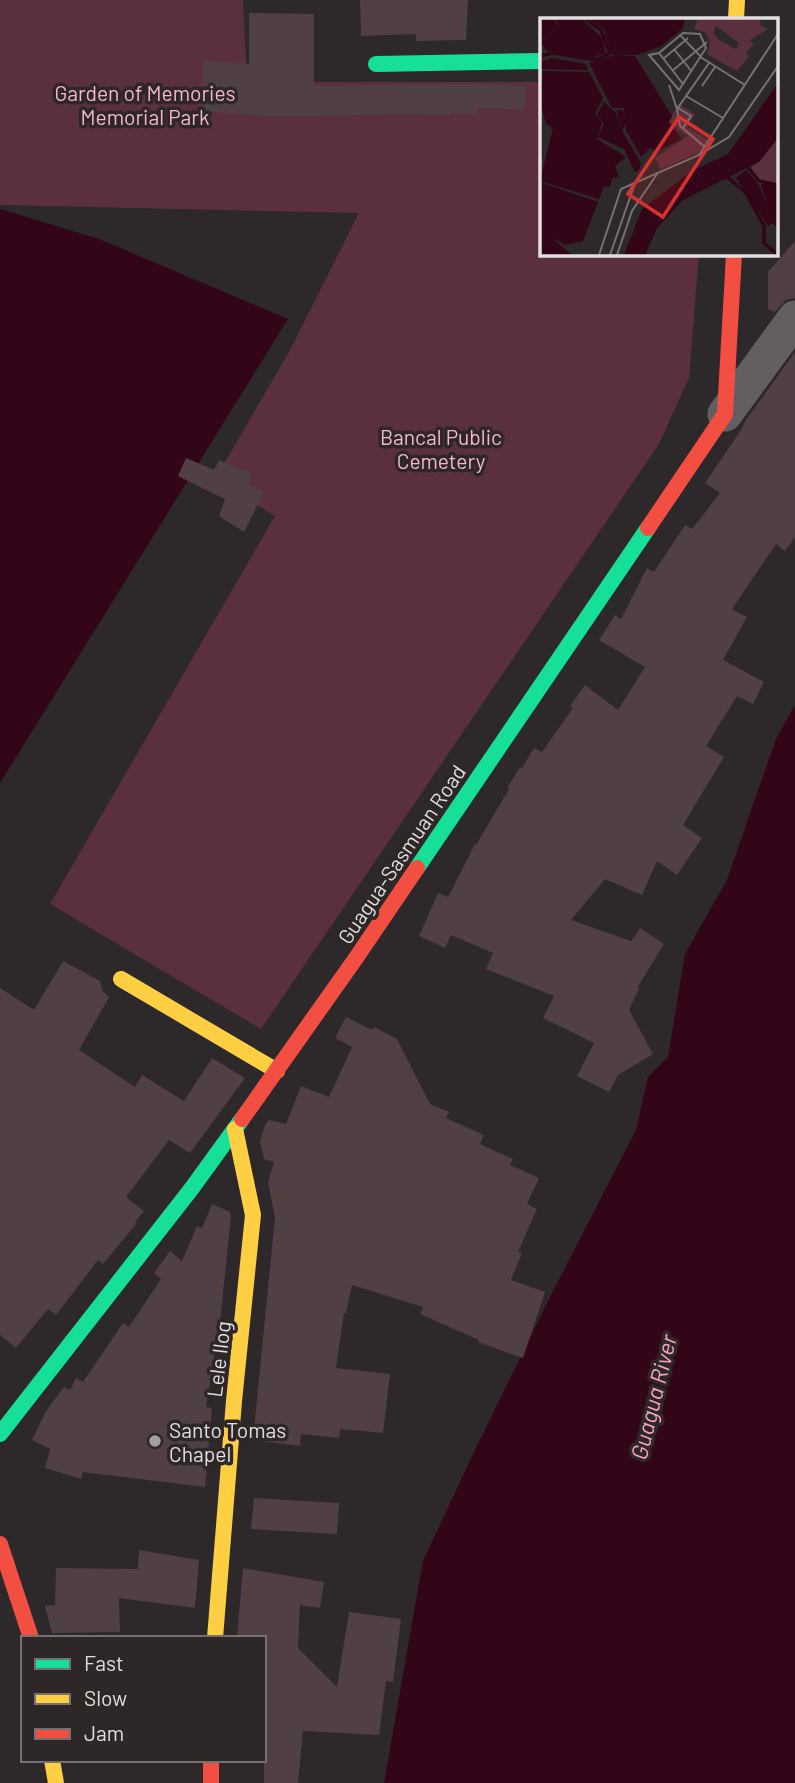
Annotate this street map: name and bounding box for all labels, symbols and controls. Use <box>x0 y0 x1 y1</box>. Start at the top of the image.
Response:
inset map <box>540 18 778 256</box>
park label: Garden of Memories Memorial Park <box>54 80 236 129</box>
park label: Bancal Public Cemetery <box>380 424 502 473</box>
street label: Guagua-Sasmuan Road <box>332 760 470 948</box>
street label: Lele Ilog <box>201 1320 235 1398</box>
water label: Guagua River <box>624 1331 682 1462</box>
place label: Santo Tomas Chapel <box>169 1417 286 1466</box>
marker: Santo Tomas Chapel <box>147 1433 163 1449</box>
legend <box>21 1636 266 1762</box>
text: Fast <box>84 1650 124 1675</box>
text: Slow <box>84 1685 127 1710</box>
text: Jam <box>84 1720 124 1745</box>

